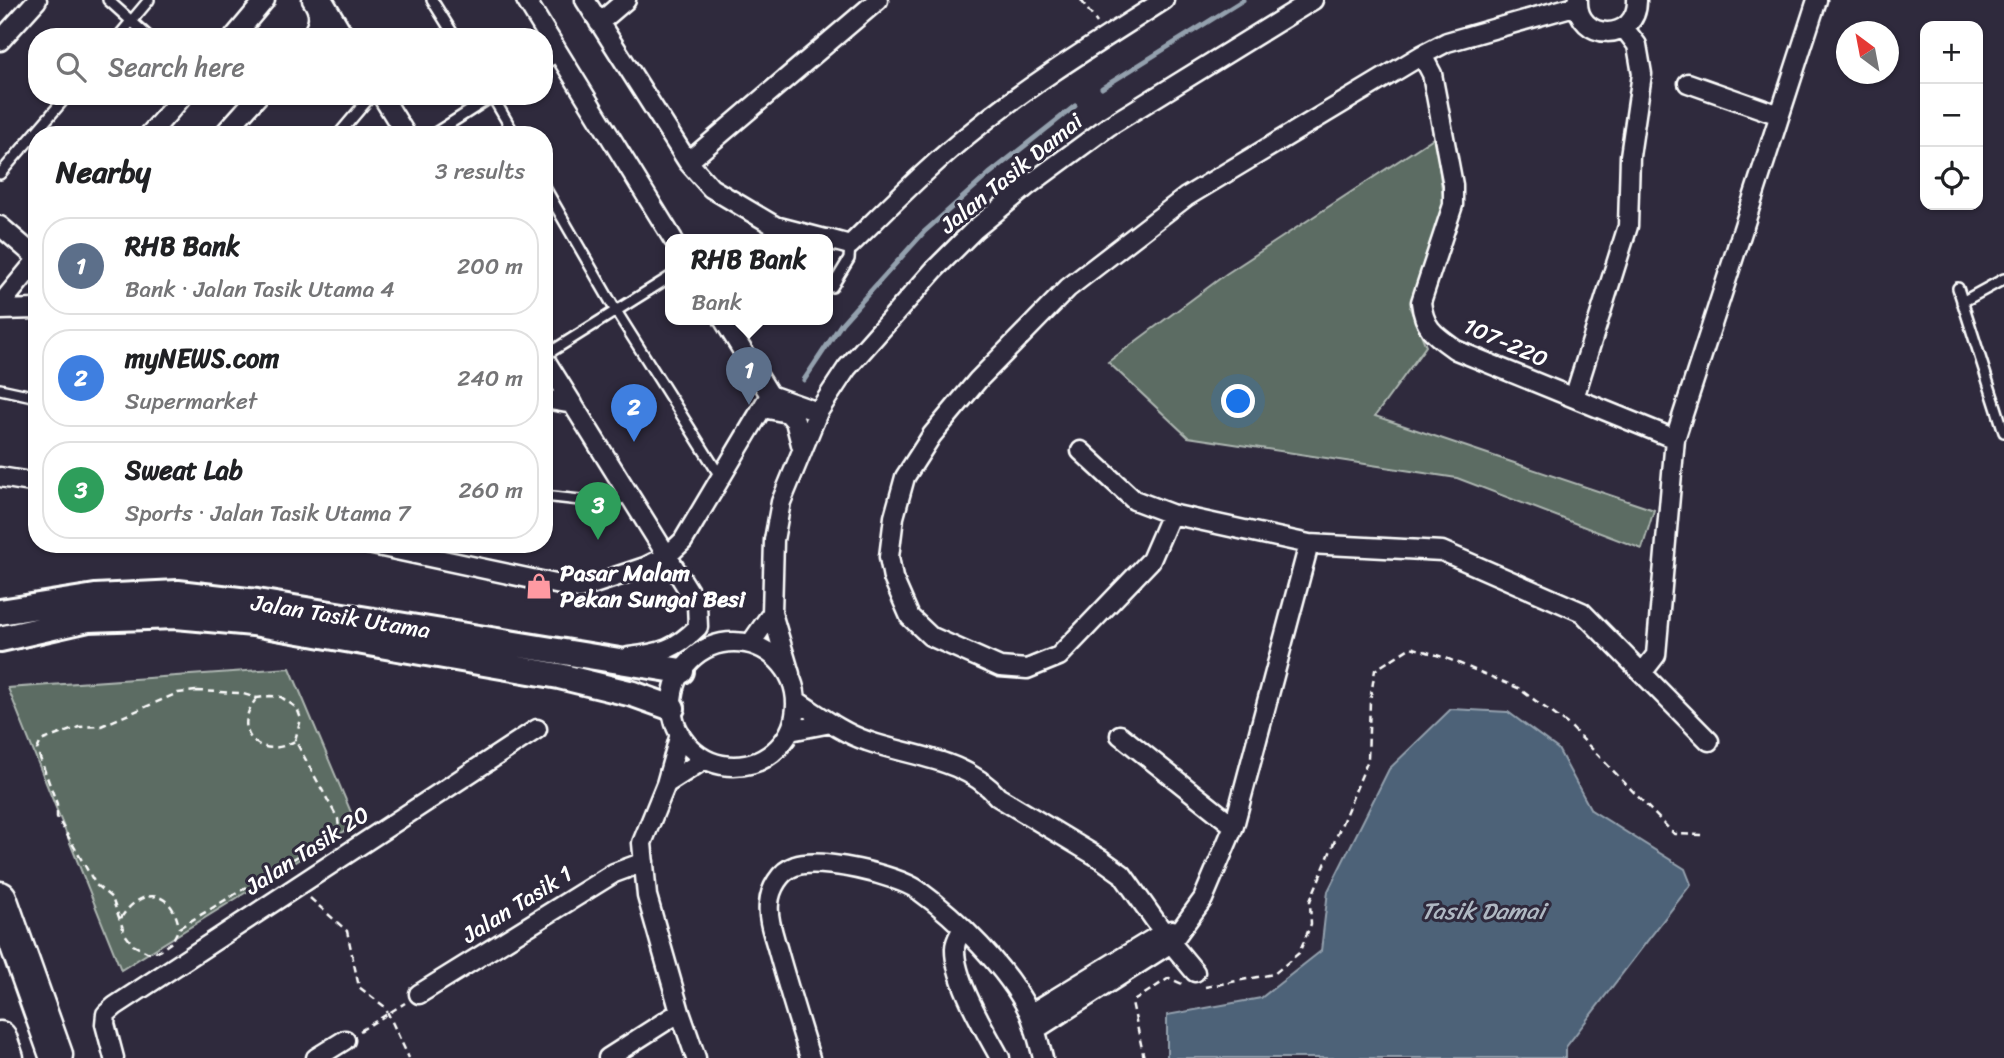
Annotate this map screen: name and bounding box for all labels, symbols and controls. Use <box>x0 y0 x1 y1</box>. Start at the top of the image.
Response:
north arrow <box>1836 21 1899 84</box>
map controls <box>1920 21 1983 210</box>
button: + <box>1920 21 1983 84</box>
search box <box>28 28 553 105</box>
text: Search here <box>108 44 245 90</box>
icon: search <box>52 48 90 86</box>
button: − <box>1920 84 1983 147</box>
street label: Jalan Tasik Damai <box>930 102 1093 245</box>
text: Nearby <box>56 145 151 199</box>
button: locate <box>1920 147 1983 210</box>
text: 3 results <box>435 151 525 192</box>
text: RHB Bank <box>125 223 240 269</box>
popup <box>665 234 833 325</box>
text: RHB Bank <box>692 236 806 282</box>
text: 1 <box>76 246 86 287</box>
text: 200 m <box>457 246 523 287</box>
text: Bank · Jalan Tasik Utama 4 <box>125 269 395 310</box>
text: Bank <box>692 282 742 323</box>
street label: 107-220 <box>1457 306 1555 379</box>
text: myNEWS.com <box>125 335 279 381</box>
pin: 1 <box>726 347 772 405</box>
text: 2 <box>74 358 88 399</box>
text: 240 m <box>457 358 523 399</box>
text: Supermarket <box>125 381 257 422</box>
pin: 2 <box>611 384 657 442</box>
your location <box>1221 384 1255 418</box>
text: Sweat Lab <box>125 447 243 493</box>
text: 3 <box>75 470 87 511</box>
text: 260 m <box>458 470 523 511</box>
pin: 3 <box>575 482 621 540</box>
text: Sports · Jalan Tasik Utama 7 <box>125 493 410 534</box>
place label: Pasar Malam Pekan Sungai Besi <box>560 553 747 620</box>
shop icon: Pasar Malam Pekan Sungai Besi <box>524 571 554 601</box>
street label: Jalan Tasik Utama <box>248 582 434 651</box>
street label: Jalan Tasik 20 <box>236 794 378 907</box>
street label: Jalan Tasik 1 <box>453 854 581 955</box>
water label: Tasik Damai <box>1421 890 1549 932</box>

